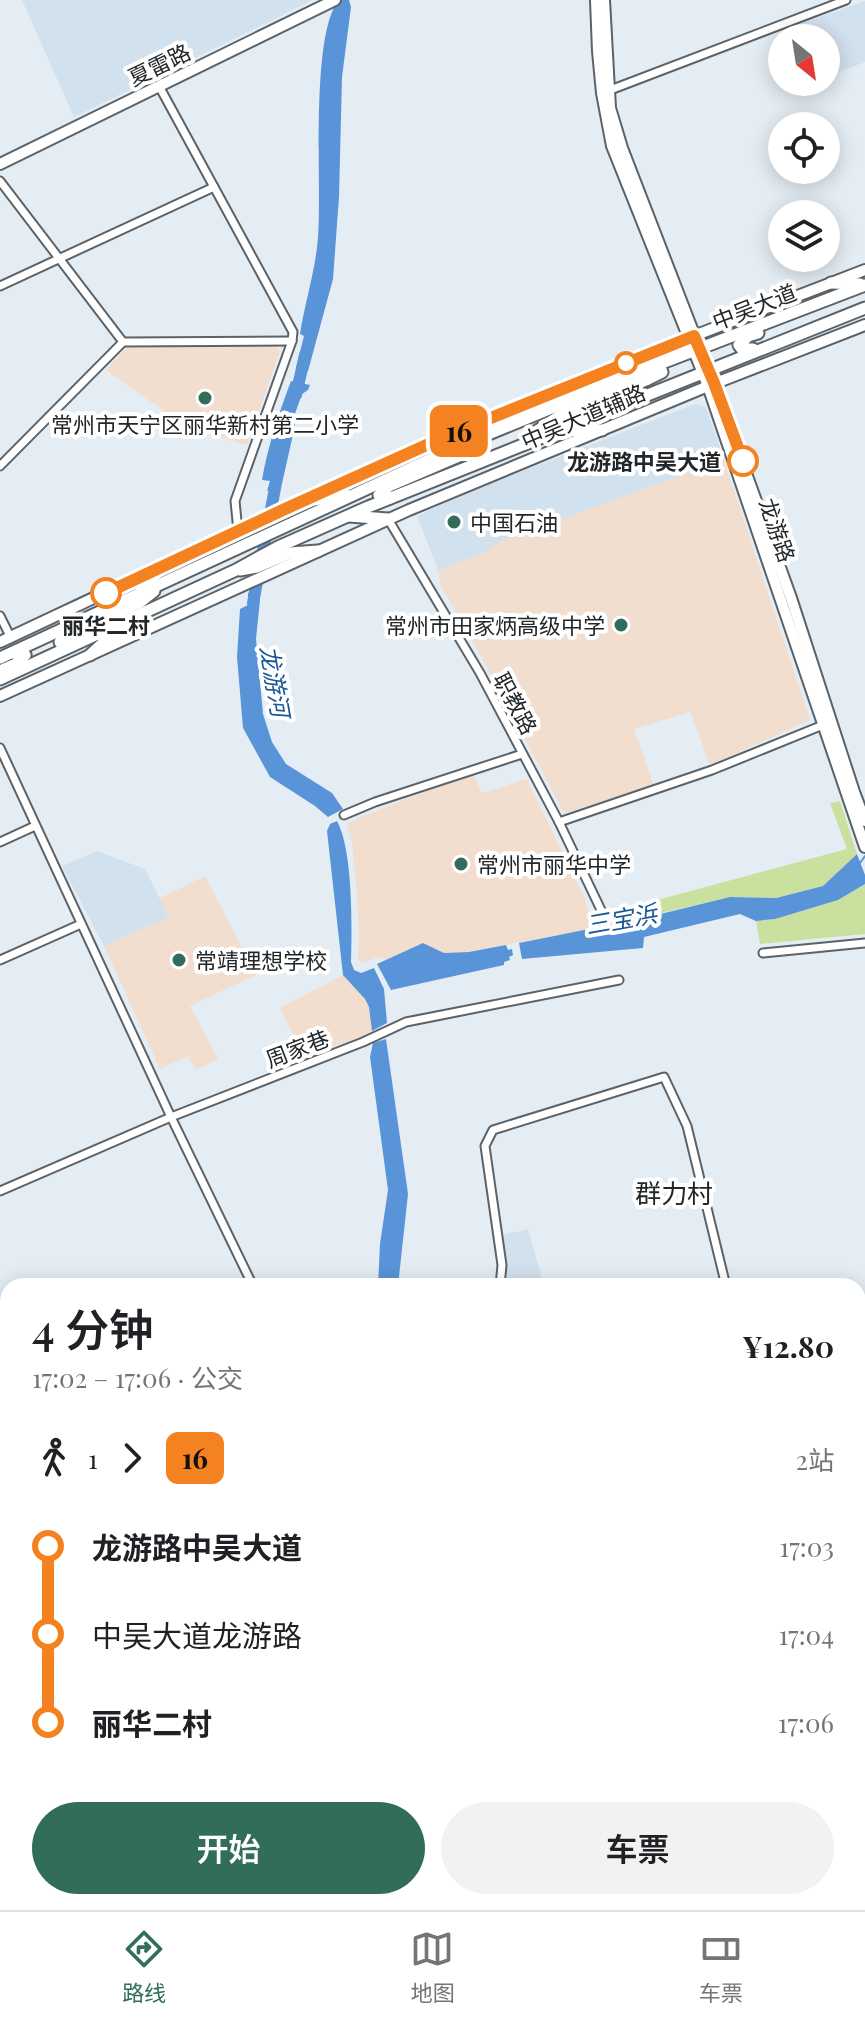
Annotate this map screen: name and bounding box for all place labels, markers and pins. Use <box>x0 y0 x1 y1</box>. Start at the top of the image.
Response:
unlabelled marker <box>615 352 637 374</box>
marker: 常州市天宁区丽华新村第二小学 <box>196 389 214 407</box>
place label: 常州市天宁区丽华新村第二小学 <box>51 409 359 439</box>
place label: 龙游路中吴大道 <box>567 446 721 476</box>
marker: 龙游路中吴大道 <box>728 446 758 476</box>
place label: 中国石油 <box>470 507 558 537</box>
marker: 中国石油 <box>445 513 463 531</box>
marker: 丽华二村 <box>91 578 121 608</box>
place label: 丽华二村 <box>62 610 150 640</box>
place label: 常州市田家炳高级中学 <box>385 610 605 640</box>
marker: 常州市田家炳高级中学 <box>612 616 630 634</box>
place label: 常州市丽华中学 <box>477 849 631 879</box>
marker: 常州市丽华中学 <box>452 855 470 873</box>
place label: 常靖理想学校 <box>195 945 327 975</box>
marker: 常靖理想学校 <box>170 951 188 969</box>

